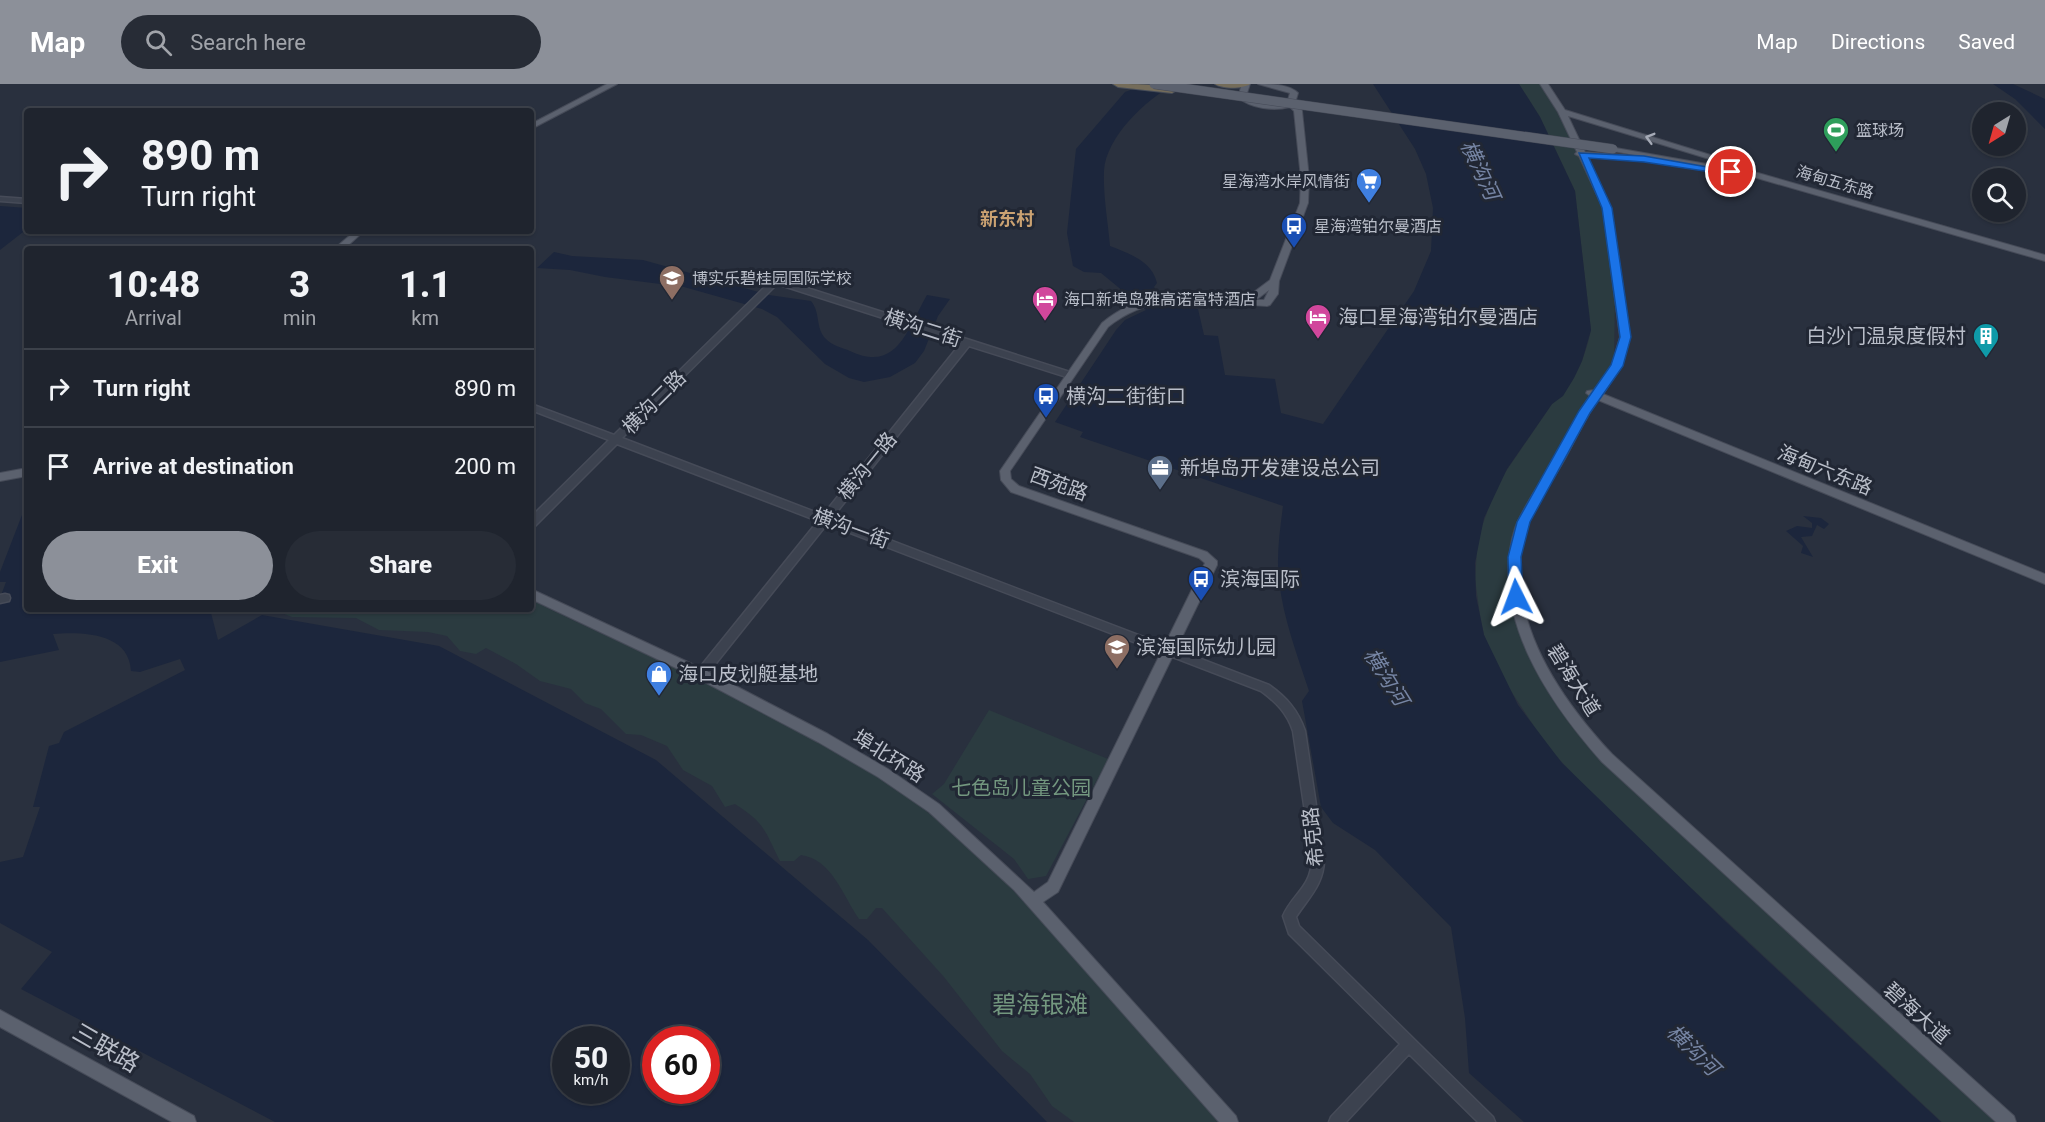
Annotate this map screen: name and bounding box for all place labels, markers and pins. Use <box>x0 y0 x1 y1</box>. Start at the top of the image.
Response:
sports icon: 篮球场 <box>1821 115 1851 153</box>
place label: 篮球场 <box>1856 121 1904 140</box>
pin <box>1705 146 1756 197</box>
supermarket icon: 星海湾水岸风情街 <box>1354 166 1384 204</box>
place label: 星海湾水岸风情街 <box>1222 172 1350 191</box>
bus stop icon: 星海湾铂尔曼酒店 <box>1279 211 1309 249</box>
place label: 星海湾铂尔曼酒店 <box>1314 217 1442 236</box>
school or university icon: 博实乐碧桂园国际学校 <box>657 263 687 301</box>
place label: 博实乐碧桂园国际学校 <box>692 269 852 288</box>
hotel icon: 海口新埠岛雅高诺富特酒店 <box>1030 284 1060 322</box>
place label: 海口新埠岛雅高诺富特酒店 <box>1064 290 1256 309</box>
hotel icon: 海口星海湾铂尔曼酒店 <box>1303 302 1333 340</box>
place label: 海口星海湾铂尔曼酒店 <box>1338 305 1538 329</box>
building icon: 白沙门温泉度假村 <box>1971 321 2001 359</box>
place label: 白沙门温泉度假村 <box>1806 324 1966 348</box>
bus stop icon: 横沟二街街口 <box>1031 381 1061 419</box>
place label: 横沟二街街口 <box>1066 384 1186 408</box>
office icon: 新埠岛开发建设总公司 <box>1145 453 1175 491</box>
place label: 新埠岛开发建设总公司 <box>1180 456 1380 480</box>
bus stop icon: 滨海国际 <box>1186 564 1216 602</box>
place label: 滨海国际 <box>1220 567 1300 591</box>
school or university icon: 滨海国际幼儿园 <box>1102 632 1132 670</box>
place label: 滨海国际幼儿园 <box>1136 635 1276 659</box>
shop icon: 海口皮划艇基地 <box>644 659 674 697</box>
place label: 海口皮划艇基地 <box>678 662 818 686</box>

